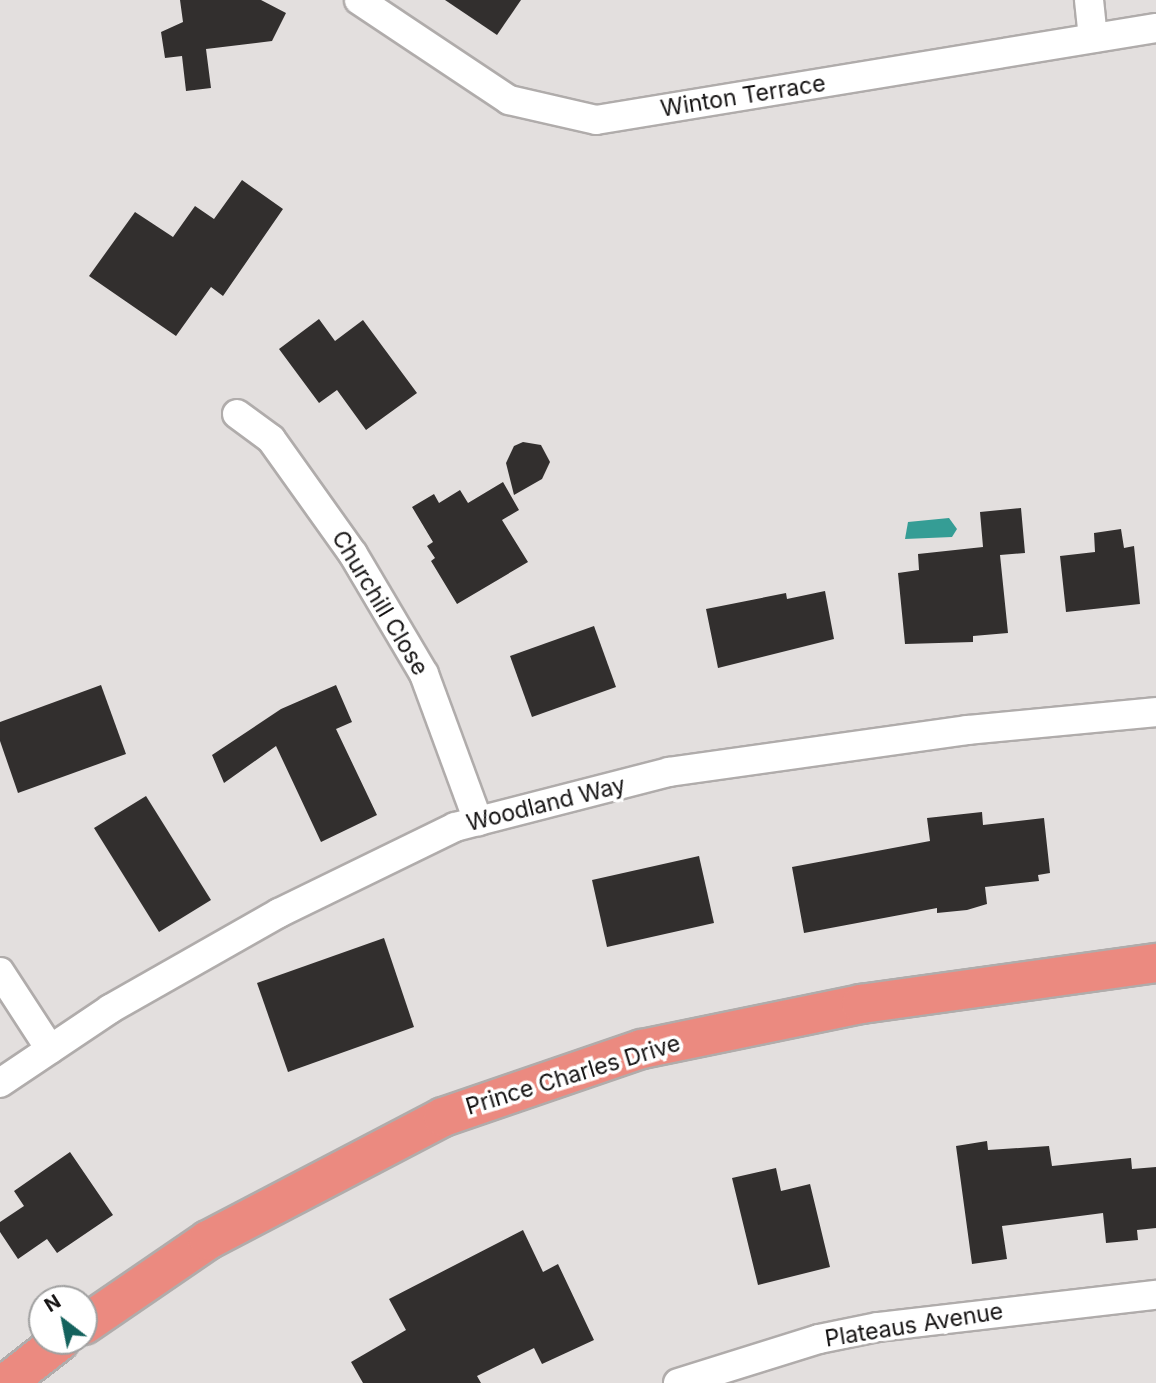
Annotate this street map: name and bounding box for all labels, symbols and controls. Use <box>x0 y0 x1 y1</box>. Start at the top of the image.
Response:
street label: Winton Terrace <box>659 69 827 123</box>
street label: Churchill Close <box>326 526 434 680</box>
street label: Woodland Way <box>464 771 628 837</box>
street label: Prince Charles Drive <box>462 1029 684 1121</box>
north arrow <box>28 1285 98 1355</box>
text: N <box>40 1290 65 1317</box>
street label: Plateaus Avenue <box>823 1297 1005 1353</box>

